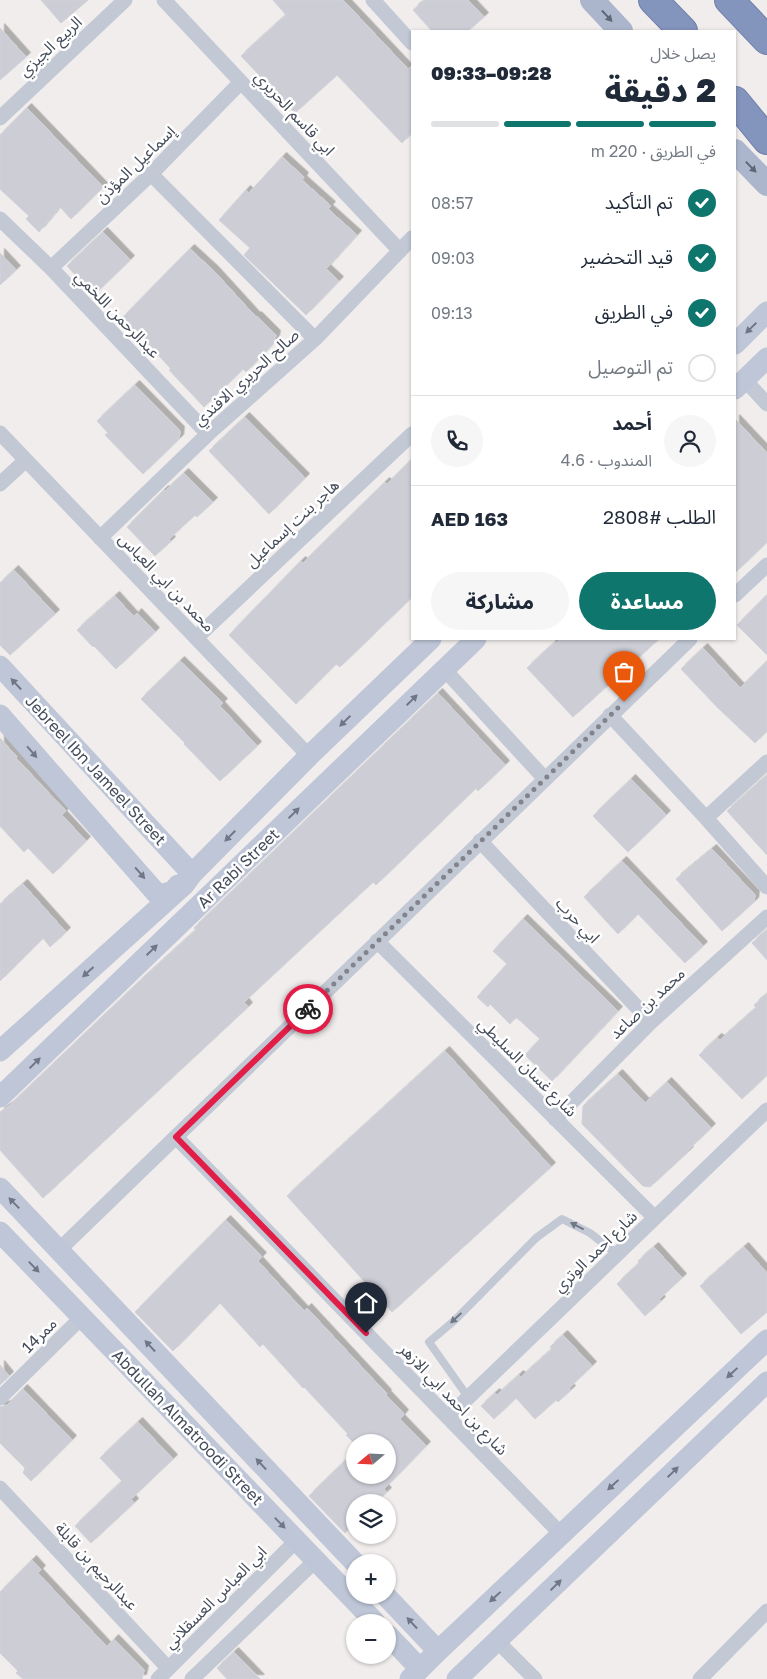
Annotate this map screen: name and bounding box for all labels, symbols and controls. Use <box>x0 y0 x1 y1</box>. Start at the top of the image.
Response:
one-way arrow <box>601 9 613 21</box>
street label: الربيع الجيزي <box>14 12 88 83</box>
text: يصل خلال <box>650 43 716 63</box>
text: 09:28–09:33 <box>431 61 552 84</box>
street label: ابي قاسم الحريري <box>248 66 339 162</box>
text: 2 دقيقة <box>605 71 716 109</box>
street label: إسماعيل المؤذن <box>91 121 180 208</box>
text: في الطريق · 220 m <box>591 141 716 161</box>
one-way arrow <box>745 161 757 173</box>
icon: check <box>688 189 716 217</box>
text: تم التأكيد <box>605 190 673 213</box>
text: 08:57 <box>431 193 473 213</box>
icon: check <box>688 244 716 272</box>
text: قيد التحضير <box>581 245 673 268</box>
text: 09:03 <box>431 248 475 268</box>
street label: عبدالرحمن اللخمي <box>69 266 165 364</box>
icon: check <box>688 299 716 327</box>
text: في الطريق <box>595 300 673 323</box>
text: 09:13 <box>431 303 473 323</box>
one-way arrow <box>745 322 757 334</box>
street label: صالح الحريري الافندي <box>189 324 305 432</box>
text: تم التوصيل <box>588 355 673 378</box>
text: أحمد <box>612 411 652 434</box>
button: phone <box>431 415 483 467</box>
button: person <box>664 415 716 467</box>
text: المندوب · 4.6 <box>561 450 652 470</box>
street label: هاجر بنت إسماعيل <box>241 474 344 572</box>
text: الطلب #2808 <box>603 505 716 528</box>
text: AED 163 <box>431 507 508 530</box>
street label: محمد بن ابي العباس <box>113 528 219 638</box>
button: مشاركة <box>431 572 569 630</box>
button: مساعدة <box>579 572 716 630</box>
pin <box>603 651 645 702</box>
icon: bag <box>610 658 638 686</box>
one-way arrow <box>10 679 22 691</box>
street label: Jebreel Ibn Jameel Street <box>21 691 171 849</box>
one-way arrow <box>405 694 417 706</box>
one-way arrow <box>340 715 352 727</box>
one-way arrow <box>26 745 38 757</box>
one-way arrow <box>288 807 300 819</box>
street label: Ar Rabi Street <box>193 824 283 912</box>
one-way arrow <box>224 829 236 841</box>
one-way arrow <box>134 867 145 880</box>
street label: ابي حرب <box>550 893 604 949</box>
one-way arrow <box>146 944 158 956</box>
street label: محمد بن صاعد <box>605 963 689 1043</box>
one-way arrow <box>82 966 94 978</box>
courier <box>283 984 333 1034</box>
icon: bike <box>294 995 322 1023</box>
street label: شارع غسان السليطي <box>472 1013 582 1123</box>
one-way arrow <box>29 1057 41 1069</box>
one-way arrow <box>8 1197 20 1209</box>
street label: شارع احمد الوتري <box>549 1206 643 1298</box>
one-way arrow <box>570 1222 584 1230</box>
one-way arrow <box>28 1261 40 1273</box>
pin <box>345 1282 387 1333</box>
icon: home <box>352 1289 380 1317</box>
one-way arrow <box>451 1312 463 1324</box>
street label: ممر14 <box>17 1313 61 1357</box>
street label: شارع بن احمد ابي الازهر <box>393 1338 513 1461</box>
one-way arrow <box>144 1340 156 1352</box>
street label: Abdullah Almatroodi Street <box>108 1345 268 1509</box>
one-way arrow <box>726 1367 738 1379</box>
north arrow <box>346 1434 396 1484</box>
map controls <box>346 1434 396 1664</box>
one-way arrow <box>255 1458 267 1470</box>
one-way arrow <box>667 1466 679 1478</box>
one-way arrow <box>608 1479 620 1491</box>
button: layers <box>346 1494 396 1544</box>
one-way arrow <box>274 1516 286 1528</box>
street label: عبدالرحيم بن قابلة <box>49 1518 143 1616</box>
street label: ابي العباس العسقلاني <box>159 1541 272 1654</box>
button: + <box>346 1554 396 1604</box>
one-way arrow <box>549 1579 561 1591</box>
one-way arrow <box>490 1591 502 1603</box>
button: − <box>346 1614 396 1664</box>
one-way arrow <box>406 1617 418 1629</box>

